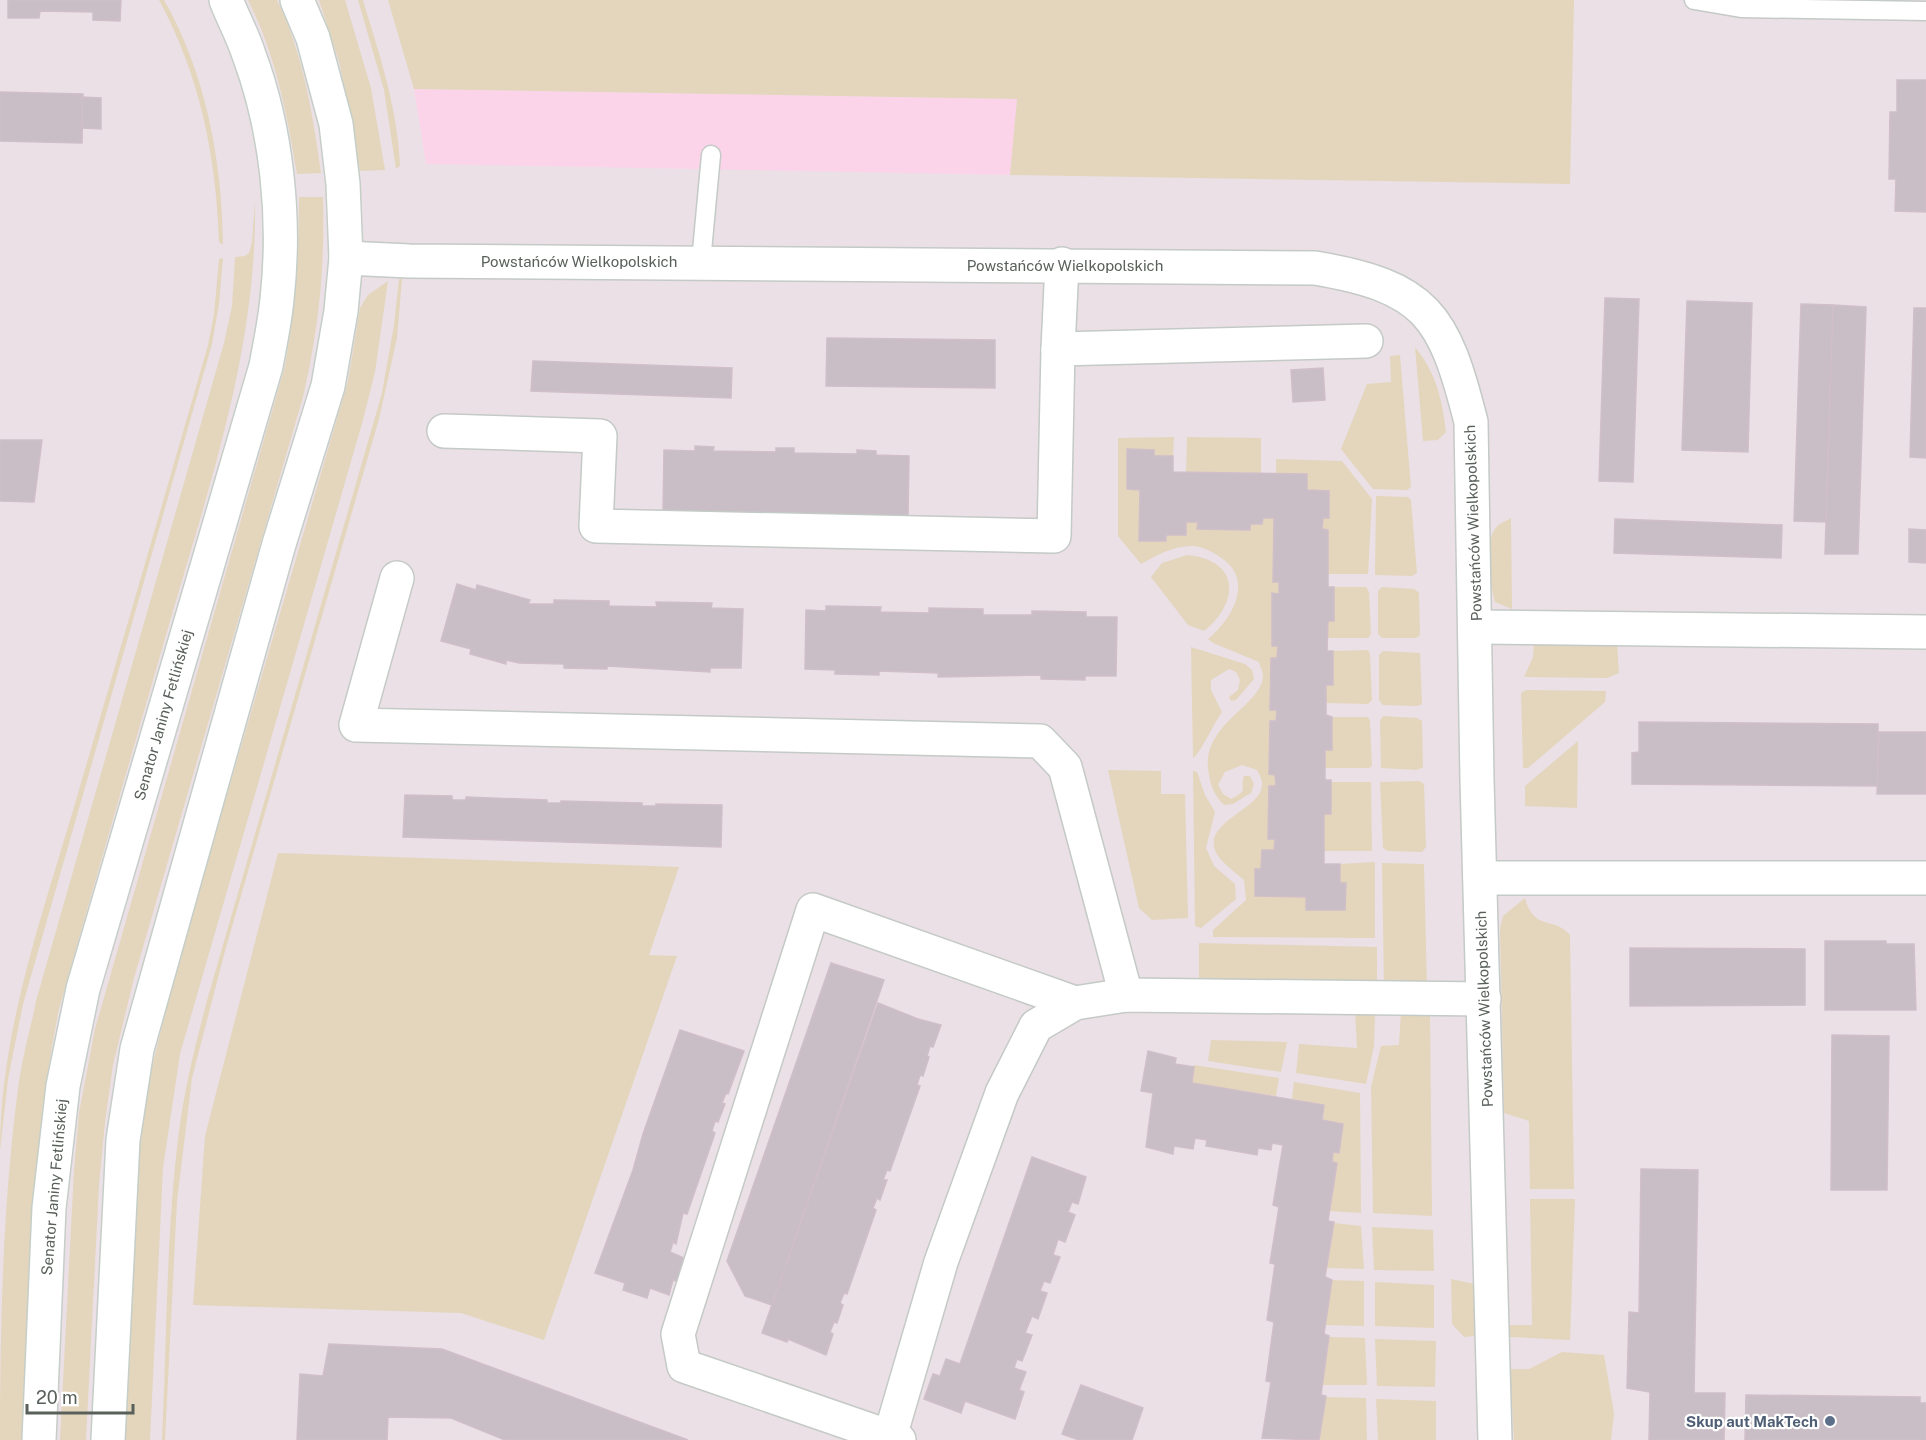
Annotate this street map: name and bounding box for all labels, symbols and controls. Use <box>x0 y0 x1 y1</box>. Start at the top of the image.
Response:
street label: Powstańców Wielkopolskich <box>481 253 677 270</box>
street label: Powstańców Wielkopolskich <box>967 257 1163 274</box>
street label: Powstańców Wielkopolskich <box>1461 424 1485 622</box>
street label: Senator Janiny Fetlińskiej <box>130 628 196 802</box>
street label: Powstańców Wielkopolskich <box>1472 910 1496 1108</box>
street label: Senator Janiny Fetlińskiej <box>38 1098 70 1276</box>
scale bar <box>27 1377 134 1415</box>
text: 20 m <box>36 1387 78 1408</box>
place label: Skup aut MakTech <box>1686 1413 1818 1430</box>
marker: Skup aut MakTech <box>1823 1414 1837 1428</box>

